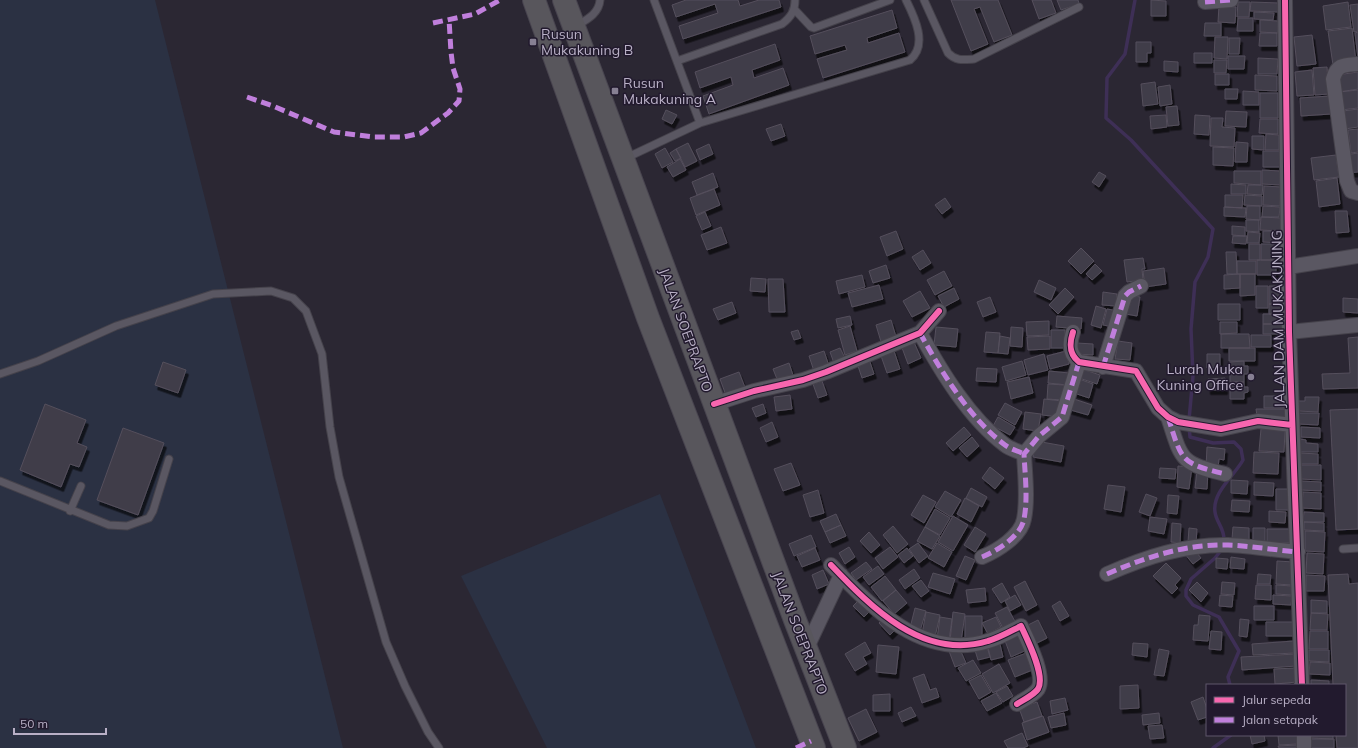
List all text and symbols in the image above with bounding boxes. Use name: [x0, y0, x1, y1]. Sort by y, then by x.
place label: Rusun Mukakuning B: [541, 25, 633, 59]
marker: Rusun Mukakuning B: [528, 37, 538, 47]
place label: Rusun Mukakuning A: [623, 74, 717, 108]
marker: Rusun Mukakuning A: [610, 86, 620, 96]
street label: JALAN DAM MUKAKUNING: [1267, 230, 1289, 408]
street label: JALAN SOEPRAPTO: [655, 265, 717, 395]
place label: Lurah Muka Kuning Office: [1157, 360, 1243, 394]
marker: Lurah Muka Kuning Office: [1246, 372, 1256, 382]
street label: JALAN SOEPRAPTO: [768, 569, 832, 697]
legend: [1206, 684, 1346, 736]
text: Jalur sepeda: [1242, 692, 1311, 707]
scale bar: [14, 710, 106, 736]
text: Jalan setapak: [1242, 712, 1319, 727]
text: 50 m: [20, 716, 48, 731]

